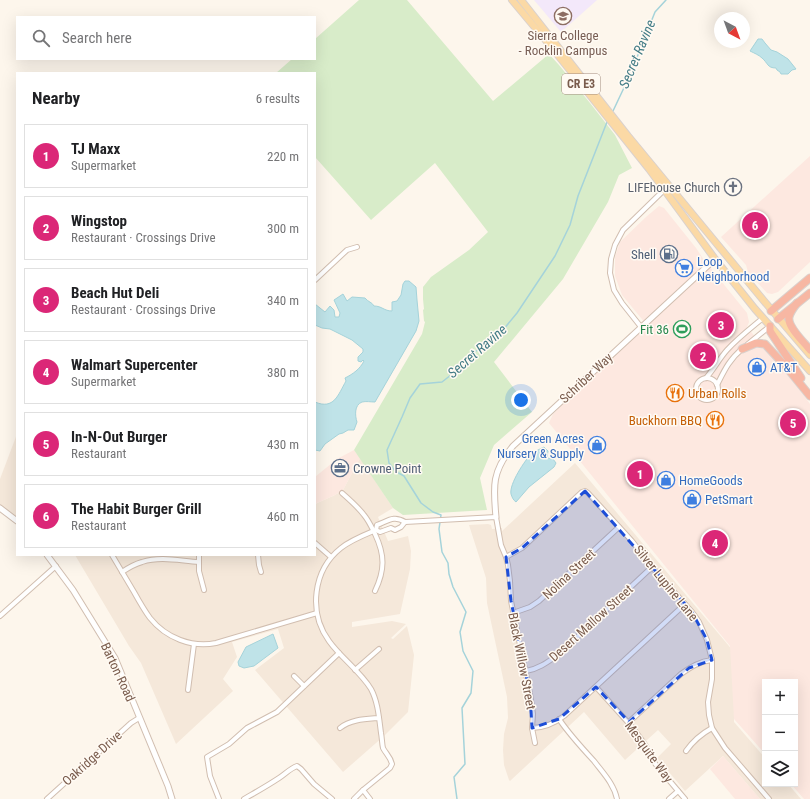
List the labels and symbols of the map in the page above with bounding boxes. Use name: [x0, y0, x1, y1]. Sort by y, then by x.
school or university icon: Sierra College - Rocklin Campus: [553, 6, 573, 26]
north arrow: [714, 12, 750, 48]
water label: Secret Ravine: [615, 17, 659, 91]
place label: Sierra College - Rocklin Campus: [519, 28, 607, 58]
road number: CR E3: [562, 74, 600, 94]
church icon: LIFEhouse Church: [723, 177, 743, 197]
place label: LIFEhouse Church: [628, 180, 720, 195]
pin: 6: [742, 210, 768, 240]
fuel station icon: Shell: [659, 244, 679, 264]
place label: Shell: [631, 247, 656, 262]
place label: Loop Neighborhood: [697, 254, 770, 284]
supermarket icon: Loop Neighborhood: [674, 258, 694, 278]
pin: 3: [708, 310, 734, 340]
sports icon: Fit 36: [672, 319, 692, 339]
water label: Secret Ravine: [444, 321, 510, 381]
place label: Fit 36: [640, 322, 669, 337]
pin: 2: [690, 341, 716, 371]
street label: Schriber Way: [557, 349, 616, 406]
shop icon: AT&T: [747, 357, 767, 377]
place label: AT&T: [770, 360, 798, 375]
restaurant icon: Urban Rolls: [665, 383, 685, 403]
place label: Urban Rolls: [688, 386, 747, 401]
your location: [511, 390, 531, 410]
pin: 5: [780, 408, 806, 438]
restaurant icon: Buckhorn BBQ: [705, 410, 725, 430]
place label: Buckhorn BBQ: [629, 413, 702, 428]
place label: Green Acres Nursery & Supply: [497, 431, 585, 461]
shop icon: Green Acres Nursery & Supply: [587, 435, 607, 455]
office icon: Crowne Point: [330, 458, 350, 478]
pin: 1: [627, 459, 653, 489]
place label: Crowne Point: [353, 461, 421, 476]
shop icon: HomeGoods: [656, 470, 676, 490]
place label: HomeGoods: [679, 473, 743, 488]
shop icon: PetSmart: [682, 489, 702, 509]
place label: PetSmart: [705, 492, 753, 507]
pin: 4: [702, 528, 728, 558]
street label: Silver Lupine Lane: [631, 542, 701, 624]
street label: Nolina Street: [540, 546, 599, 602]
street label: Desert Mallow Street: [546, 582, 636, 664]
street label: Black Willow Street: [505, 611, 539, 711]
street label: Barton Road: [98, 640, 138, 704]
street label: Mesquite Way: [622, 719, 677, 786]
street label: Oakridge Drive: [59, 727, 125, 789]

